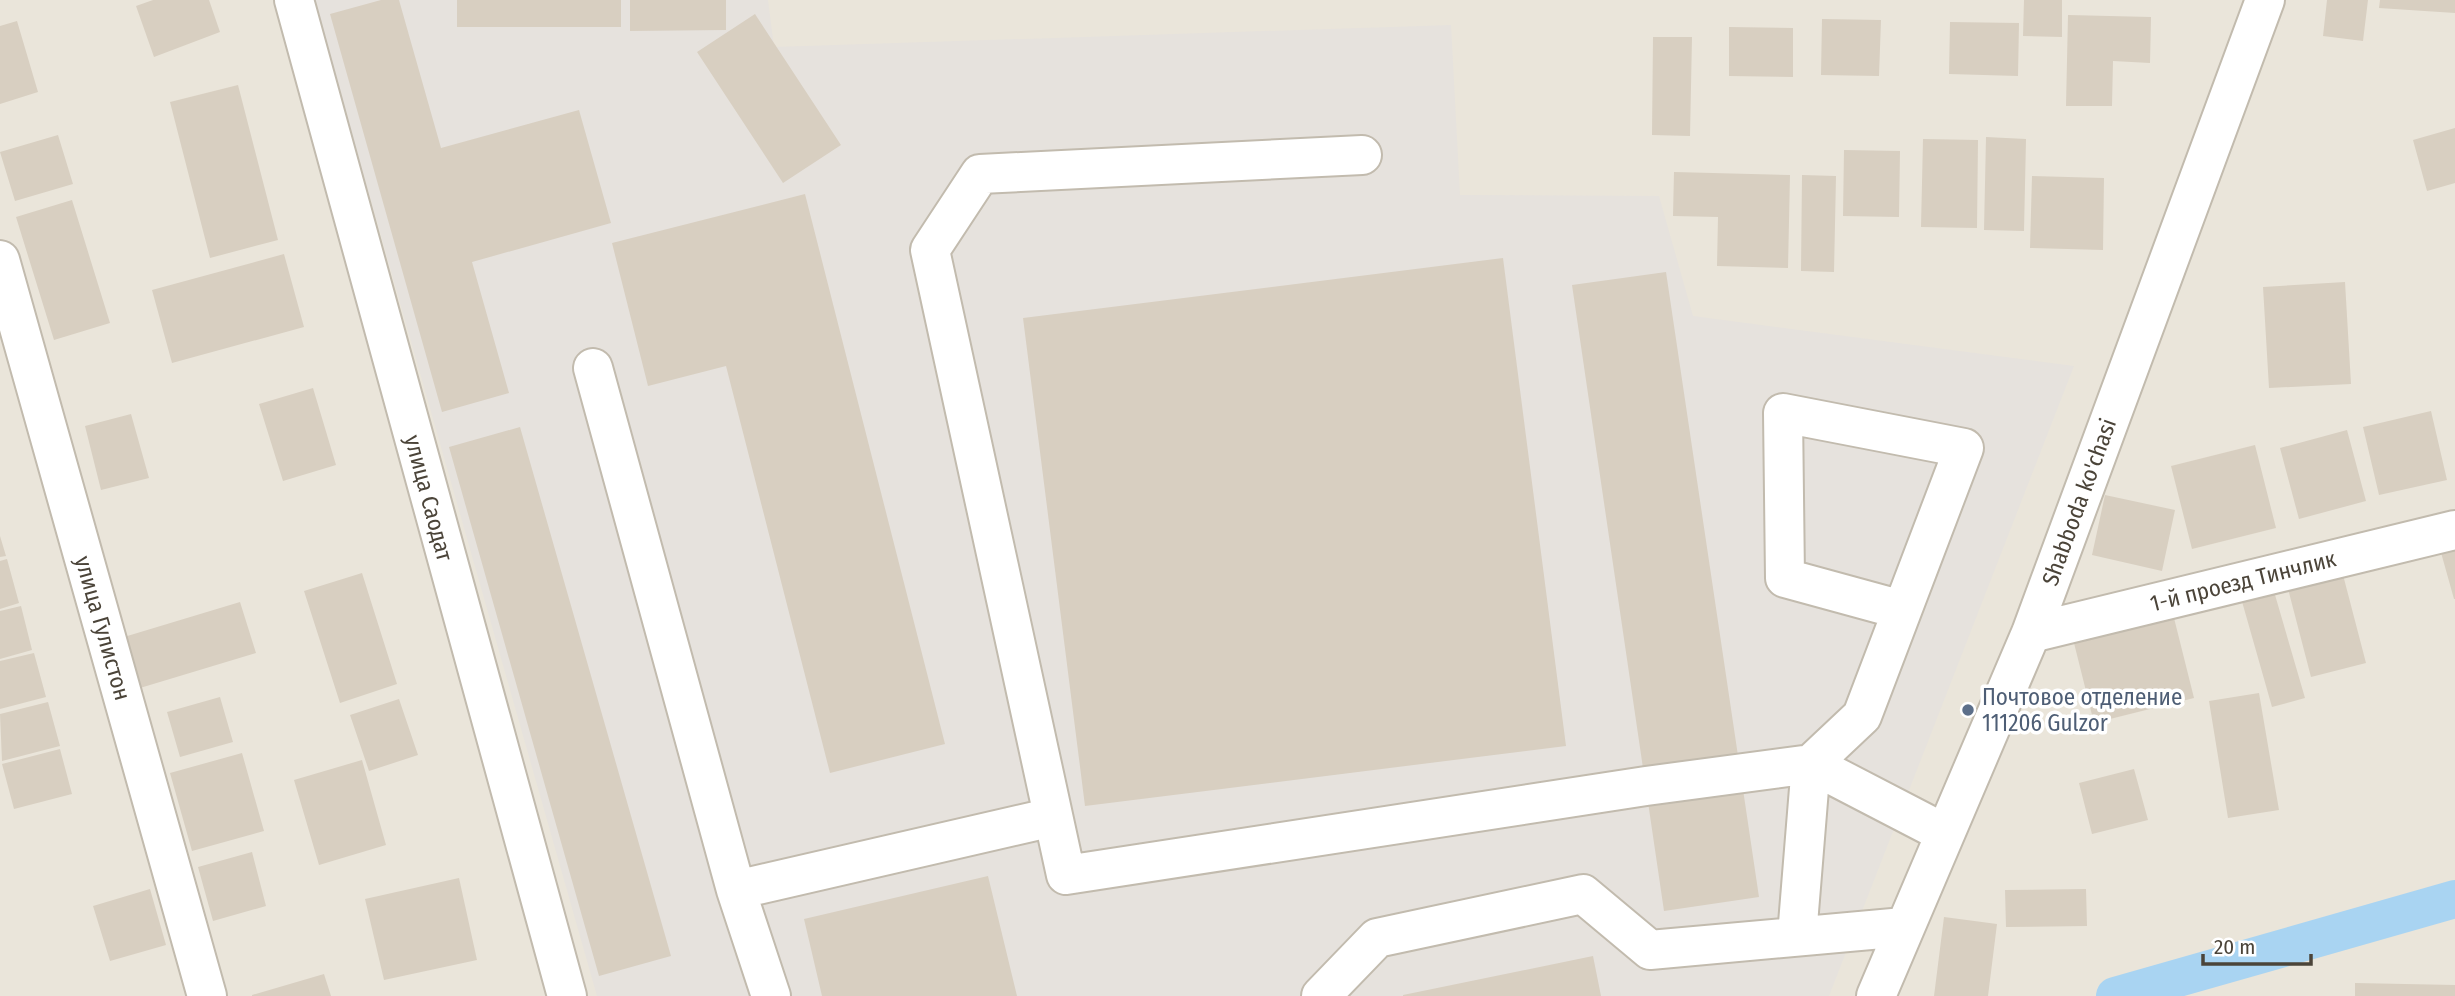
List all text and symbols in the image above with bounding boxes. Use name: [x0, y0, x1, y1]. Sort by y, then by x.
street label: Shabboda ko'chasi: [2036, 415, 2122, 589]
street label: улица Саодат: [399, 432, 459, 565]
street label: 1-й проезд Тинчлик: [2147, 544, 2339, 618]
street label: улица Гулистон: [69, 553, 137, 703]
place label: Почтовое отделение 111206 Gulzor: [1982, 683, 2182, 737]
marker: Почтовое отделение 111206 Gulzor: [1960, 702, 1976, 718]
scale bar: [2203, 922, 2312, 966]
text: 20 m: [2214, 934, 2255, 960]

